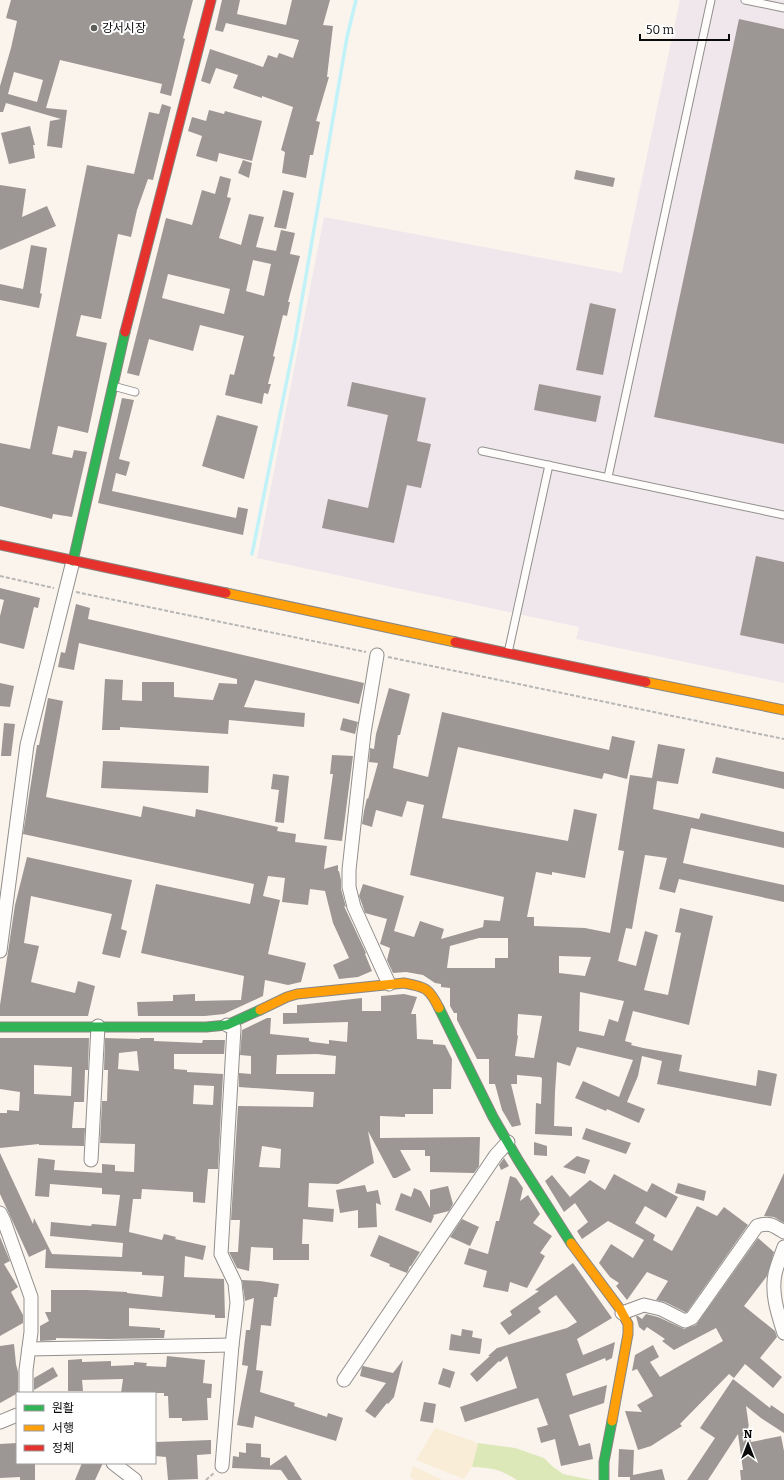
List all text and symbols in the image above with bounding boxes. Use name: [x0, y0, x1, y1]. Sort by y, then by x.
scale bar: [640, 16, 729, 42]
place label: 강서시장: [102, 21, 146, 35]
marker: 강서시장: [89, 23, 99, 33]
text: 50 m: [646, 23, 675, 37]
legend: [16, 1392, 156, 1464]
text: 원활: [52, 1401, 74, 1415]
text: 서행: [52, 1421, 74, 1435]
north arrow: [728, 1424, 768, 1464]
text: N: [744, 1428, 753, 1441]
text: 정체: [52, 1441, 74, 1455]

